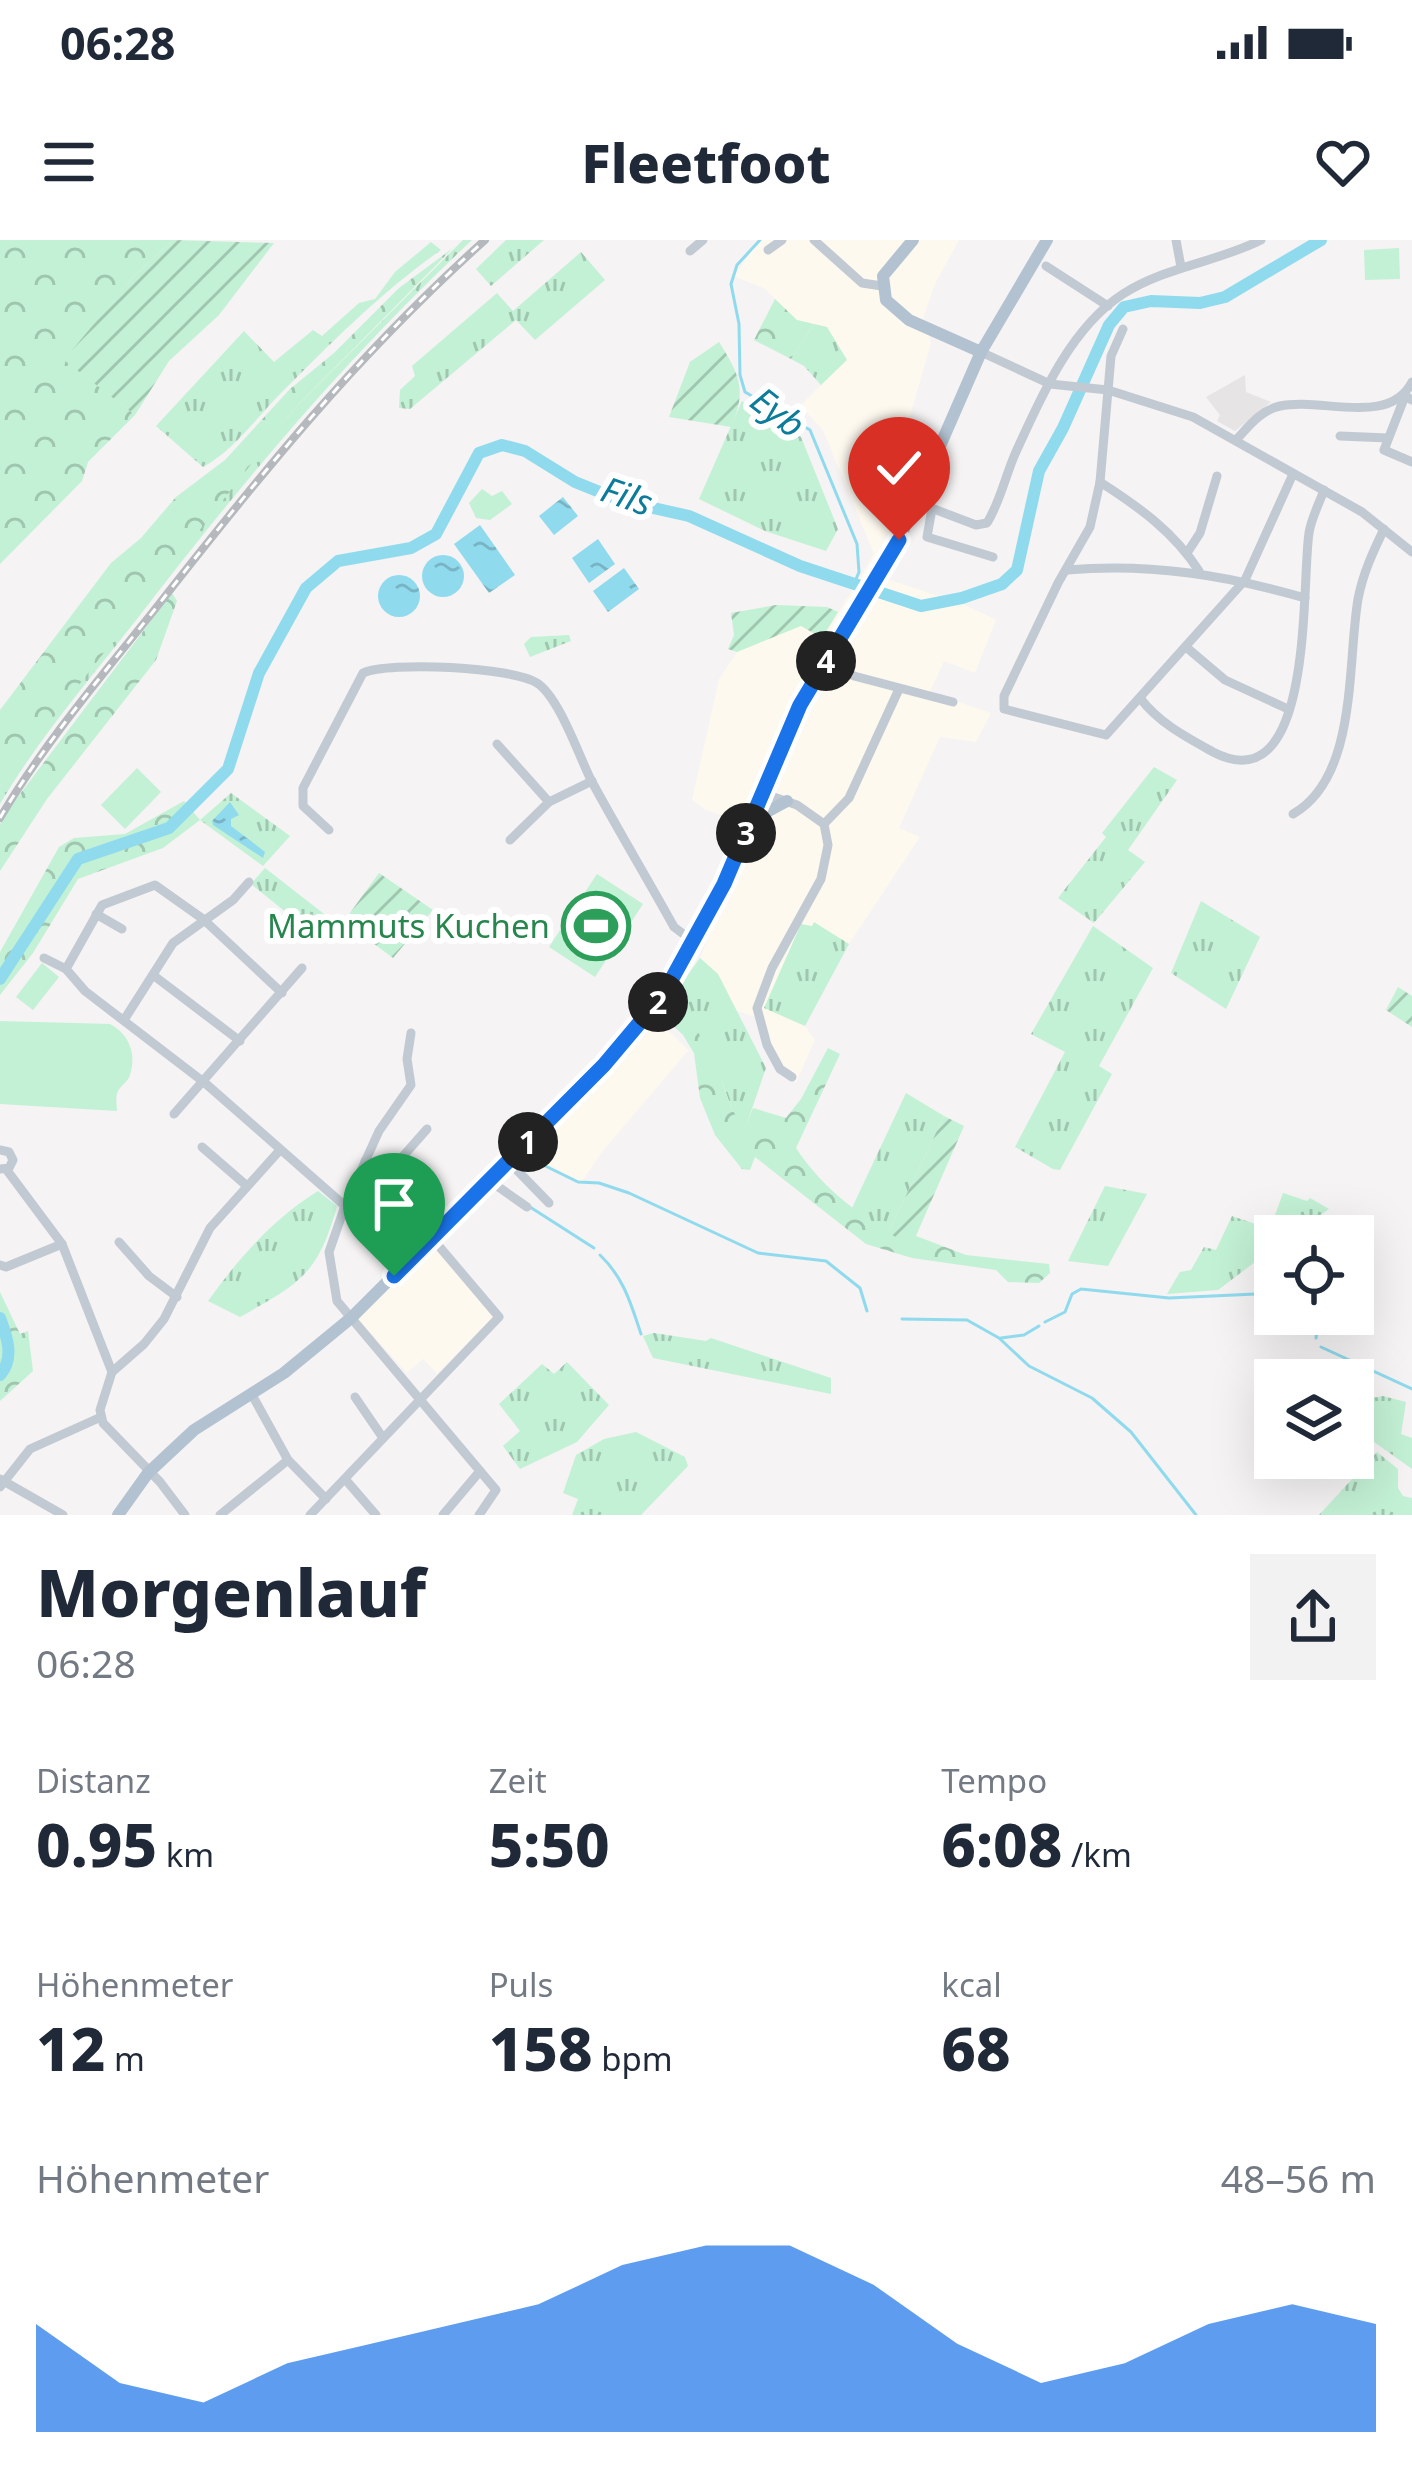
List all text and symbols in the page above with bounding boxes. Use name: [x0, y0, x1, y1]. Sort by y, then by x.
text: 06:28: [60, 12, 176, 73]
text: Fleetfoot: [581, 125, 831, 199]
icon: menu: [36, 129, 102, 195]
icon: heart: [1310, 129, 1376, 195]
water label: Eyb: [741, 375, 816, 448]
pin: [848, 417, 950, 540]
icon: check: [866, 435, 932, 501]
water label: Fils: [595, 464, 659, 527]
pin: 4: [796, 631, 856, 691]
text: 4: [817, 638, 835, 683]
pin: 3: [716, 803, 776, 863]
text: 3: [737, 810, 755, 855]
sports icon: Mammuts Kuchen: [561, 891, 631, 961]
place label: Mammuts Kuchen: [267, 903, 550, 948]
pin: 2: [628, 972, 688, 1032]
text: 2: [649, 979, 667, 1024]
pin: 1: [498, 1112, 558, 1172]
text: 1: [519, 1119, 537, 1164]
pin: [343, 1153, 445, 1276]
icon: arrive: [361, 1171, 427, 1237]
map controls: [1254, 1215, 1374, 1479]
button: locate: [1254, 1215, 1374, 1335]
button: layers: [1254, 1359, 1374, 1479]
text: Morgenlauf: [36, 1546, 426, 1636]
button: share: [1250, 1554, 1376, 1680]
text: 06:28: [36, 1636, 136, 1689]
text: Distanz: [36, 1758, 151, 1803]
text: Zeit: [489, 1758, 547, 1803]
text: Tempo: [941, 1758, 1047, 1803]
text: 0.95: [36, 1803, 157, 1885]
text: 5:50: [489, 1803, 610, 1885]
text: 6:08: [941, 1803, 1062, 1885]
text: km: [157, 1832, 214, 1877]
text: /km: [1062, 1832, 1132, 1877]
text: Höhenmeter: [36, 1962, 233, 2007]
text: Puls: [489, 1962, 553, 2007]
text: kcal: [941, 1962, 1002, 2007]
text: 12: [36, 2007, 105, 2089]
text: 158: [489, 2007, 593, 2089]
text: 68: [941, 2007, 1011, 2089]
text: m: [105, 2036, 145, 2081]
text: bpm: [593, 2036, 673, 2081]
text: Höhenmeter: [36, 2151, 269, 2204]
text: 48–56 m: [1221, 2151, 1376, 2204]

